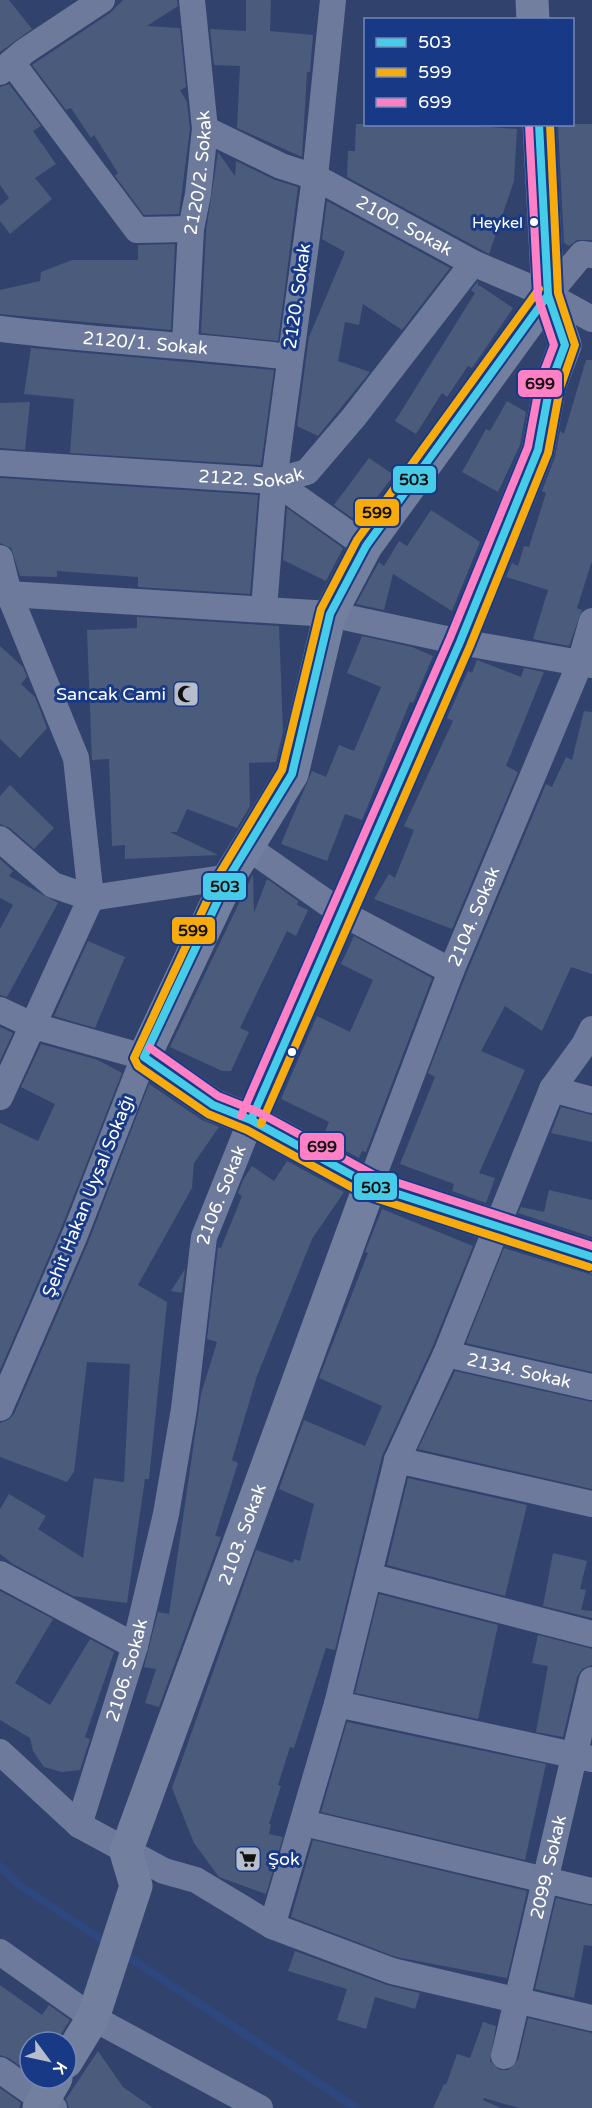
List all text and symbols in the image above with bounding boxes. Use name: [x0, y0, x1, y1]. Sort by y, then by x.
legend: [364, 18, 574, 126]
text: 503: [418, 31, 452, 53]
text: 599: [418, 61, 452, 83]
text: 699: [418, 91, 452, 113]
street label: 2120/2. Sokak: [180, 109, 216, 235]
street label: 2100. Sokak: [352, 191, 456, 261]
place label: Heykel: [472, 213, 523, 233]
marker: Heykel: [528, 216, 540, 228]
street label: 2120. Sokak: [279, 242, 315, 350]
street label: 2120/1. Sokak: [82, 327, 209, 359]
line badge: 699: [517, 369, 563, 398]
text: 699: [525, 374, 555, 394]
street label: 2122. Sokak: [198, 462, 307, 492]
line badge: 503: [392, 465, 437, 494]
text: 503: [399, 470, 429, 490]
line badge: 599: [354, 498, 400, 527]
text: 599: [362, 503, 392, 523]
mosque icon: Sancak Cami: [171, 679, 201, 709]
place label: Sancak Cami: [56, 683, 166, 705]
street label: 2104. Sokak: [443, 863, 505, 970]
line badge: 503: [202, 872, 247, 901]
text: 503: [210, 877, 240, 897]
line badge: 599: [171, 916, 216, 945]
text: 599: [178, 921, 208, 941]
unlabelled marker: [286, 1046, 298, 1058]
street label: Şehit Hakan Uysal Sokağı: [37, 1092, 139, 1300]
line badge: 699: [299, 1132, 345, 1161]
text: 699: [307, 1137, 337, 1157]
street label: 2106. Sokak: [192, 1142, 251, 1246]
line badge: 503: [353, 1172, 398, 1201]
text: 503: [361, 1178, 391, 1198]
street label: 2134. Sokak: [465, 1348, 574, 1393]
street label: 2103. Sokak: [214, 1481, 271, 1588]
street label: 2106. Sokak: [101, 1616, 152, 1724]
street label: 2099. Sokak: [525, 1813, 571, 1921]
supermarket icon: Şok: [233, 1844, 263, 1874]
place label: Şok: [268, 1848, 300, 1870]
north arrow: [18, 2030, 78, 2090]
text: K: [48, 2058, 71, 2078]

